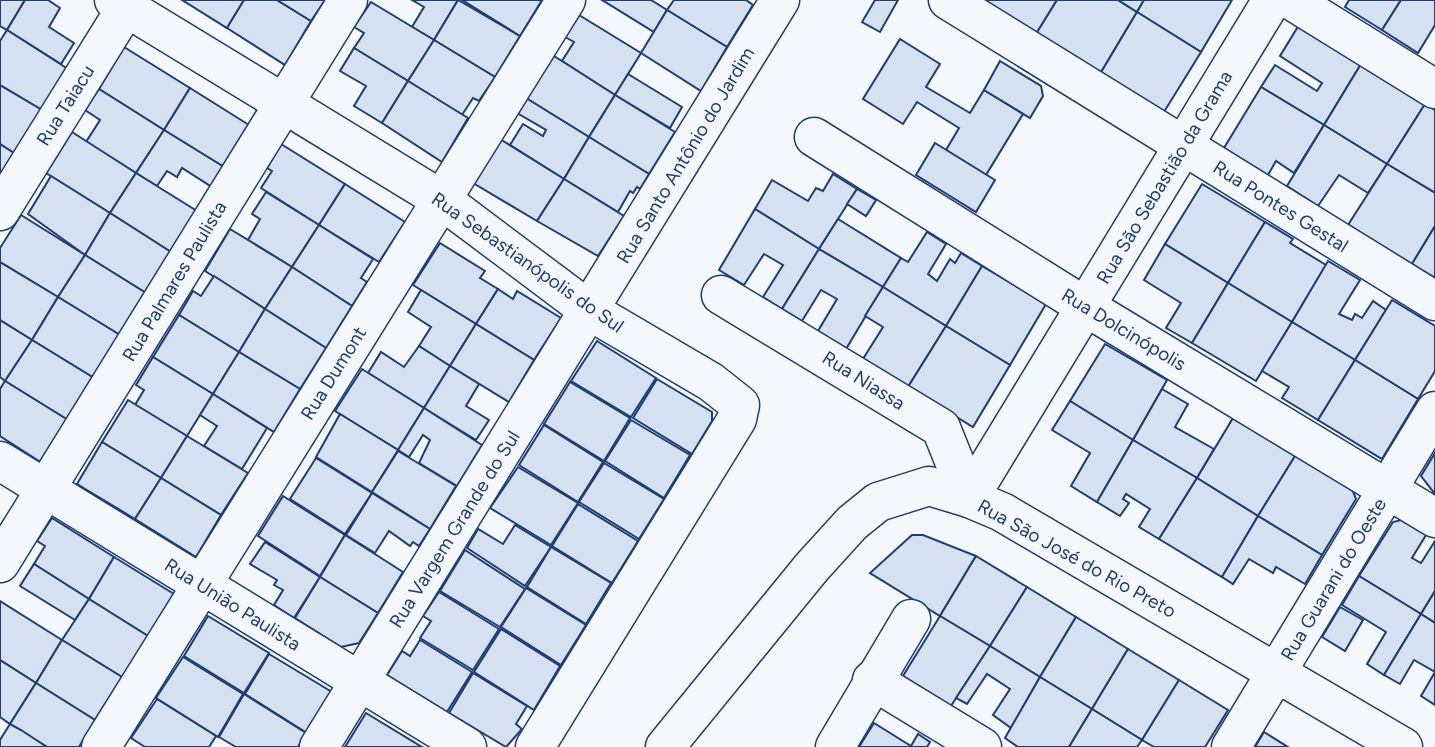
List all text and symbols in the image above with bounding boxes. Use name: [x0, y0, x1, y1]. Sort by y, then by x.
street label: Rua Santo Antônio do Jardim: [612, 43, 759, 268]
street label: Rua Taiacu: [32, 61, 99, 150]
street label: Rua São Sebastião da Grama: [1092, 67, 1237, 288]
street label: Rua Pontes Gestal: [1209, 156, 1353, 257]
street label: Rua Sebastianópolis do Sul: [427, 187, 628, 338]
street label: Rua Palmares Paulista: [117, 197, 231, 366]
street label: Rua Dolcinópolis: [1057, 283, 1190, 376]
street label: Rua Dumont: [296, 322, 371, 424]
street label: Rua Niassa: [818, 346, 909, 415]
street label: Rua Vargem Grande do Sul: [384, 426, 525, 632]
street label: Rua São José do Rio Preto: [973, 494, 1180, 623]
street label: Rua Guarani do Oeste: [1276, 494, 1391, 665]
street label: Rua União Paulista: [160, 553, 305, 656]

